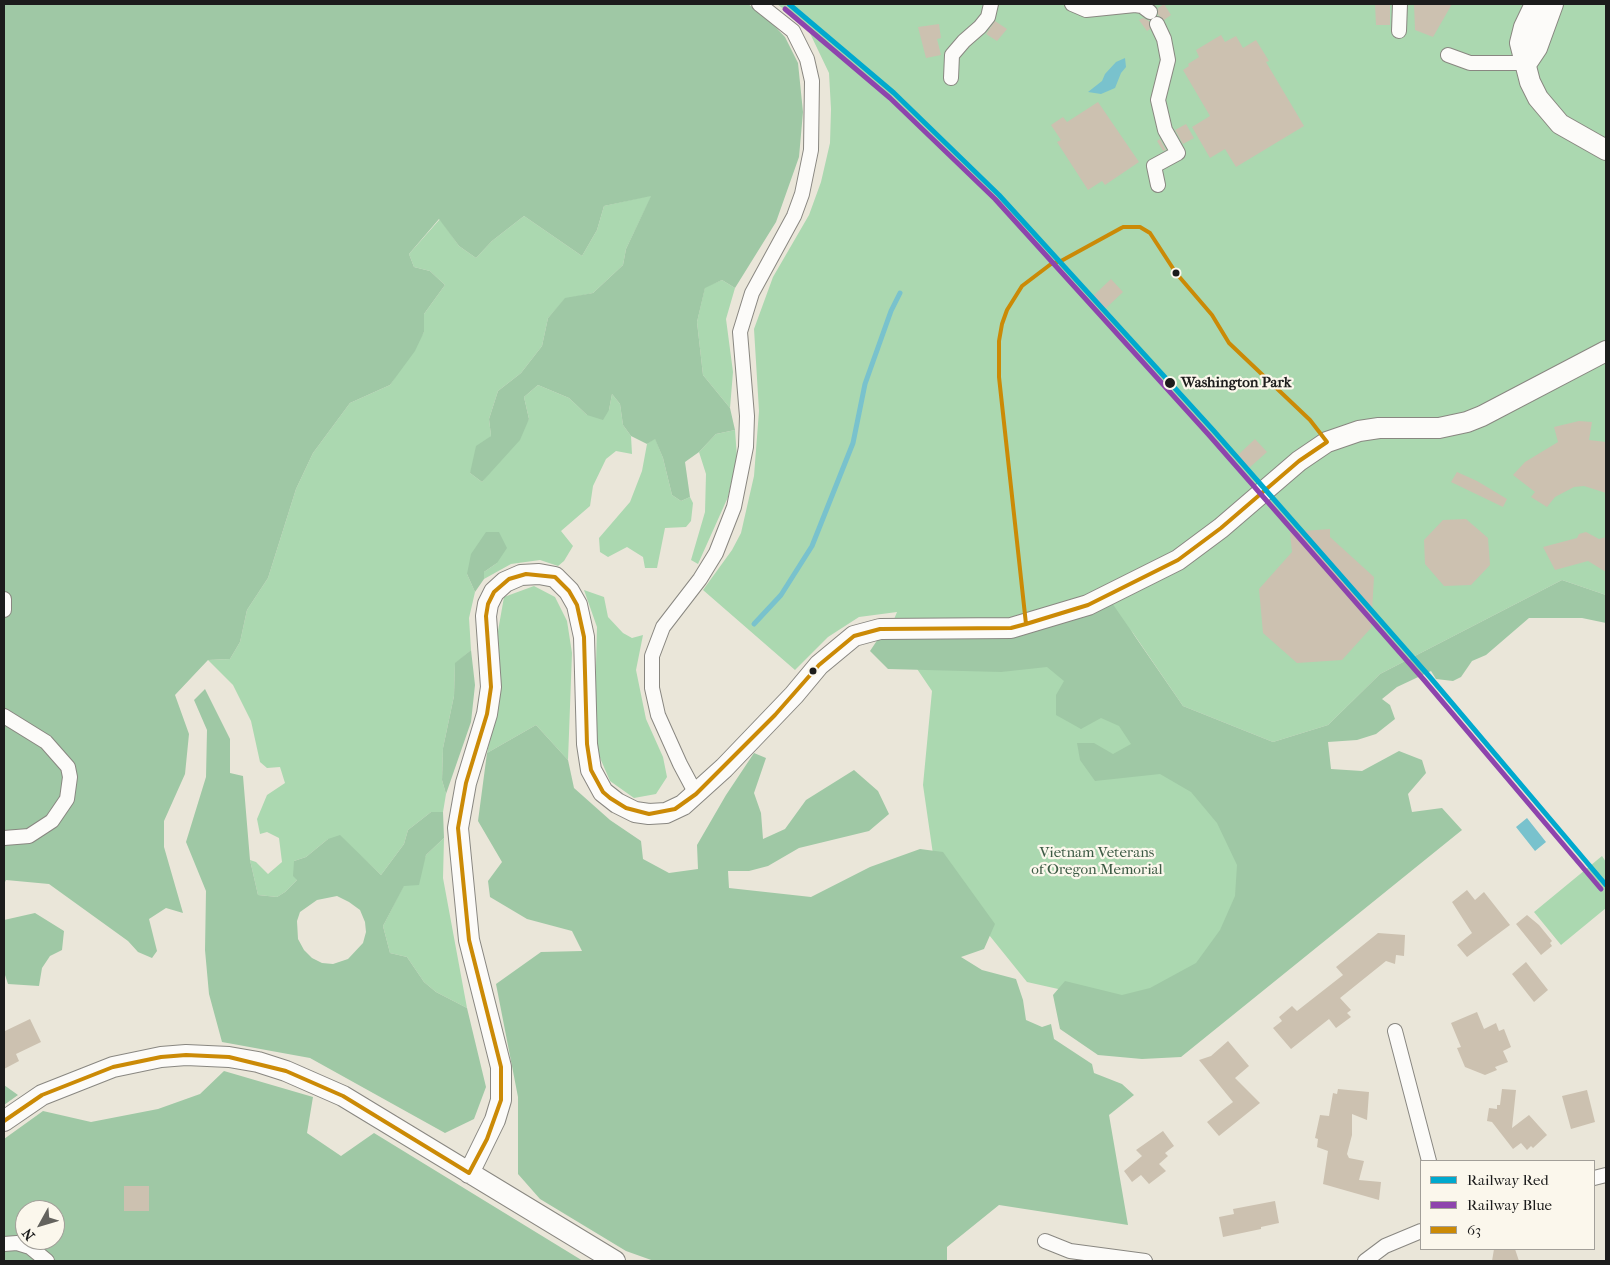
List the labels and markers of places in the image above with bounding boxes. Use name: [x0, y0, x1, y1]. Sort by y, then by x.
unlabelled marker: [1171, 268, 1181, 278]
place label: Washington Park: [1181, 374, 1292, 392]
marker: Washington Park: [1163, 376, 1177, 390]
unlabelled marker: [808, 666, 818, 676]

